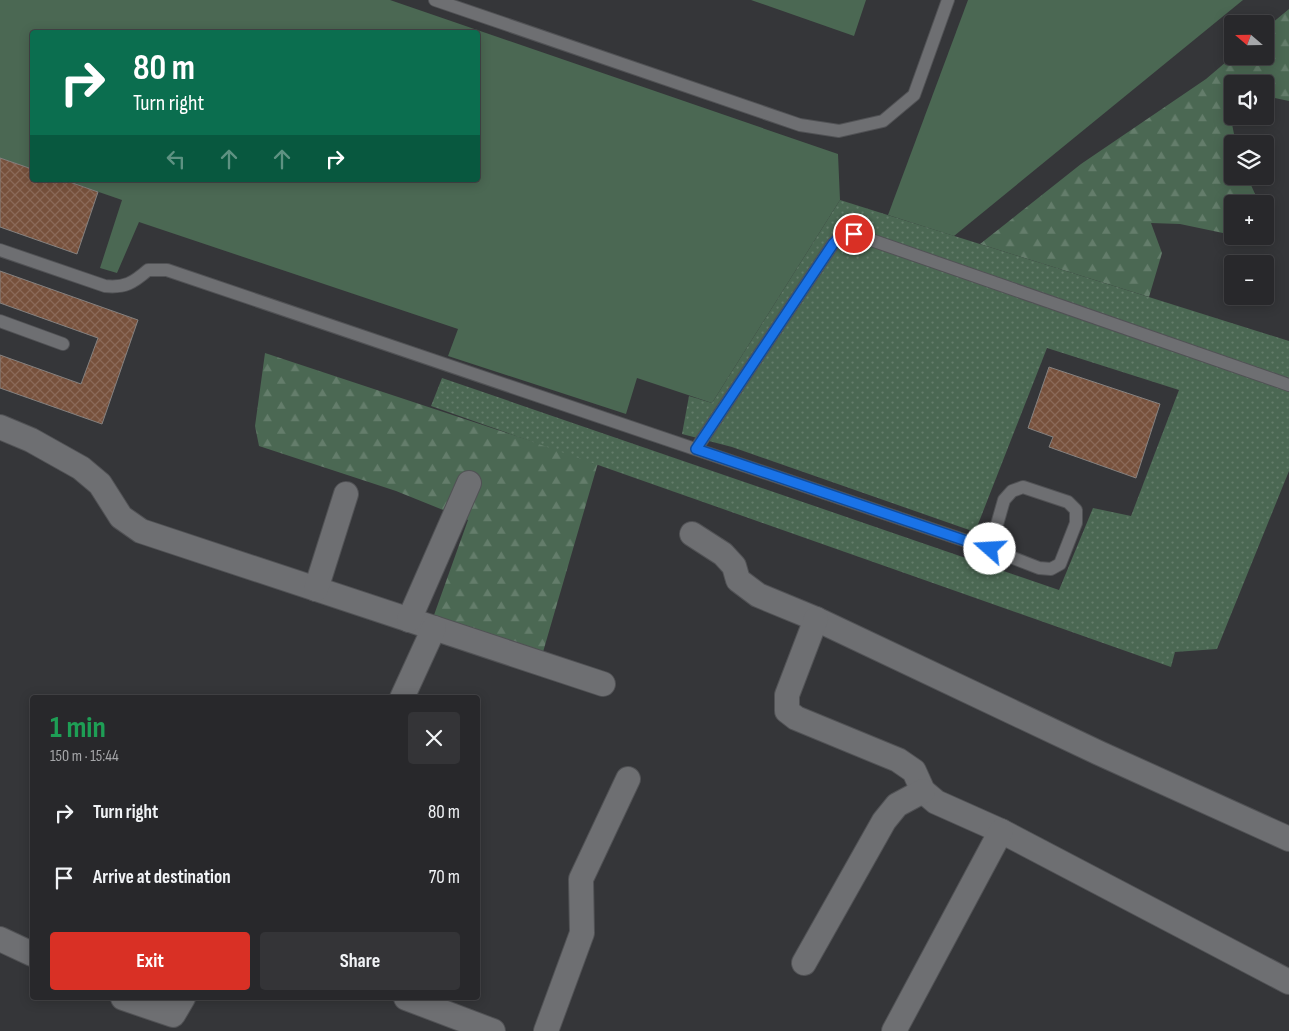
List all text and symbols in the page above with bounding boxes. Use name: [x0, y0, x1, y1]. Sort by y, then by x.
north arrow: [1224, 15, 1274, 65]
map controls: [1224, 15, 1274, 305]
text: 80 m: [133, 47, 195, 90]
icon: right: [50, 50, 115, 115]
button: sound: [1224, 75, 1274, 125]
text: Turn right: [133, 90, 204, 117]
button: layers: [1224, 135, 1274, 185]
icon: left: [162, 145, 190, 173]
icon: ahead: [215, 145, 243, 173]
icon: ahead: [268, 145, 296, 173]
icon: right: [321, 145, 349, 173]
button: +: [1224, 195, 1274, 245]
pin: [833, 213, 875, 255]
icon: arrive: [840, 220, 868, 248]
button: −: [1224, 255, 1274, 305]
position arrow: [963, 522, 1015, 574]
text: 1 min: [50, 710, 106, 746]
button: close: [408, 712, 460, 764]
text: 150 m · 15:44: [50, 747, 119, 766]
icon: right: [50, 799, 78, 827]
text: Turn right: [93, 801, 158, 824]
text: 80 m: [428, 801, 460, 824]
icon: arrive: [50, 864, 78, 892]
text: Arrive at destination: [93, 866, 231, 889]
text: 70 m: [429, 866, 460, 889]
button: Exit: [50, 932, 250, 990]
button: Share: [260, 932, 460, 990]

